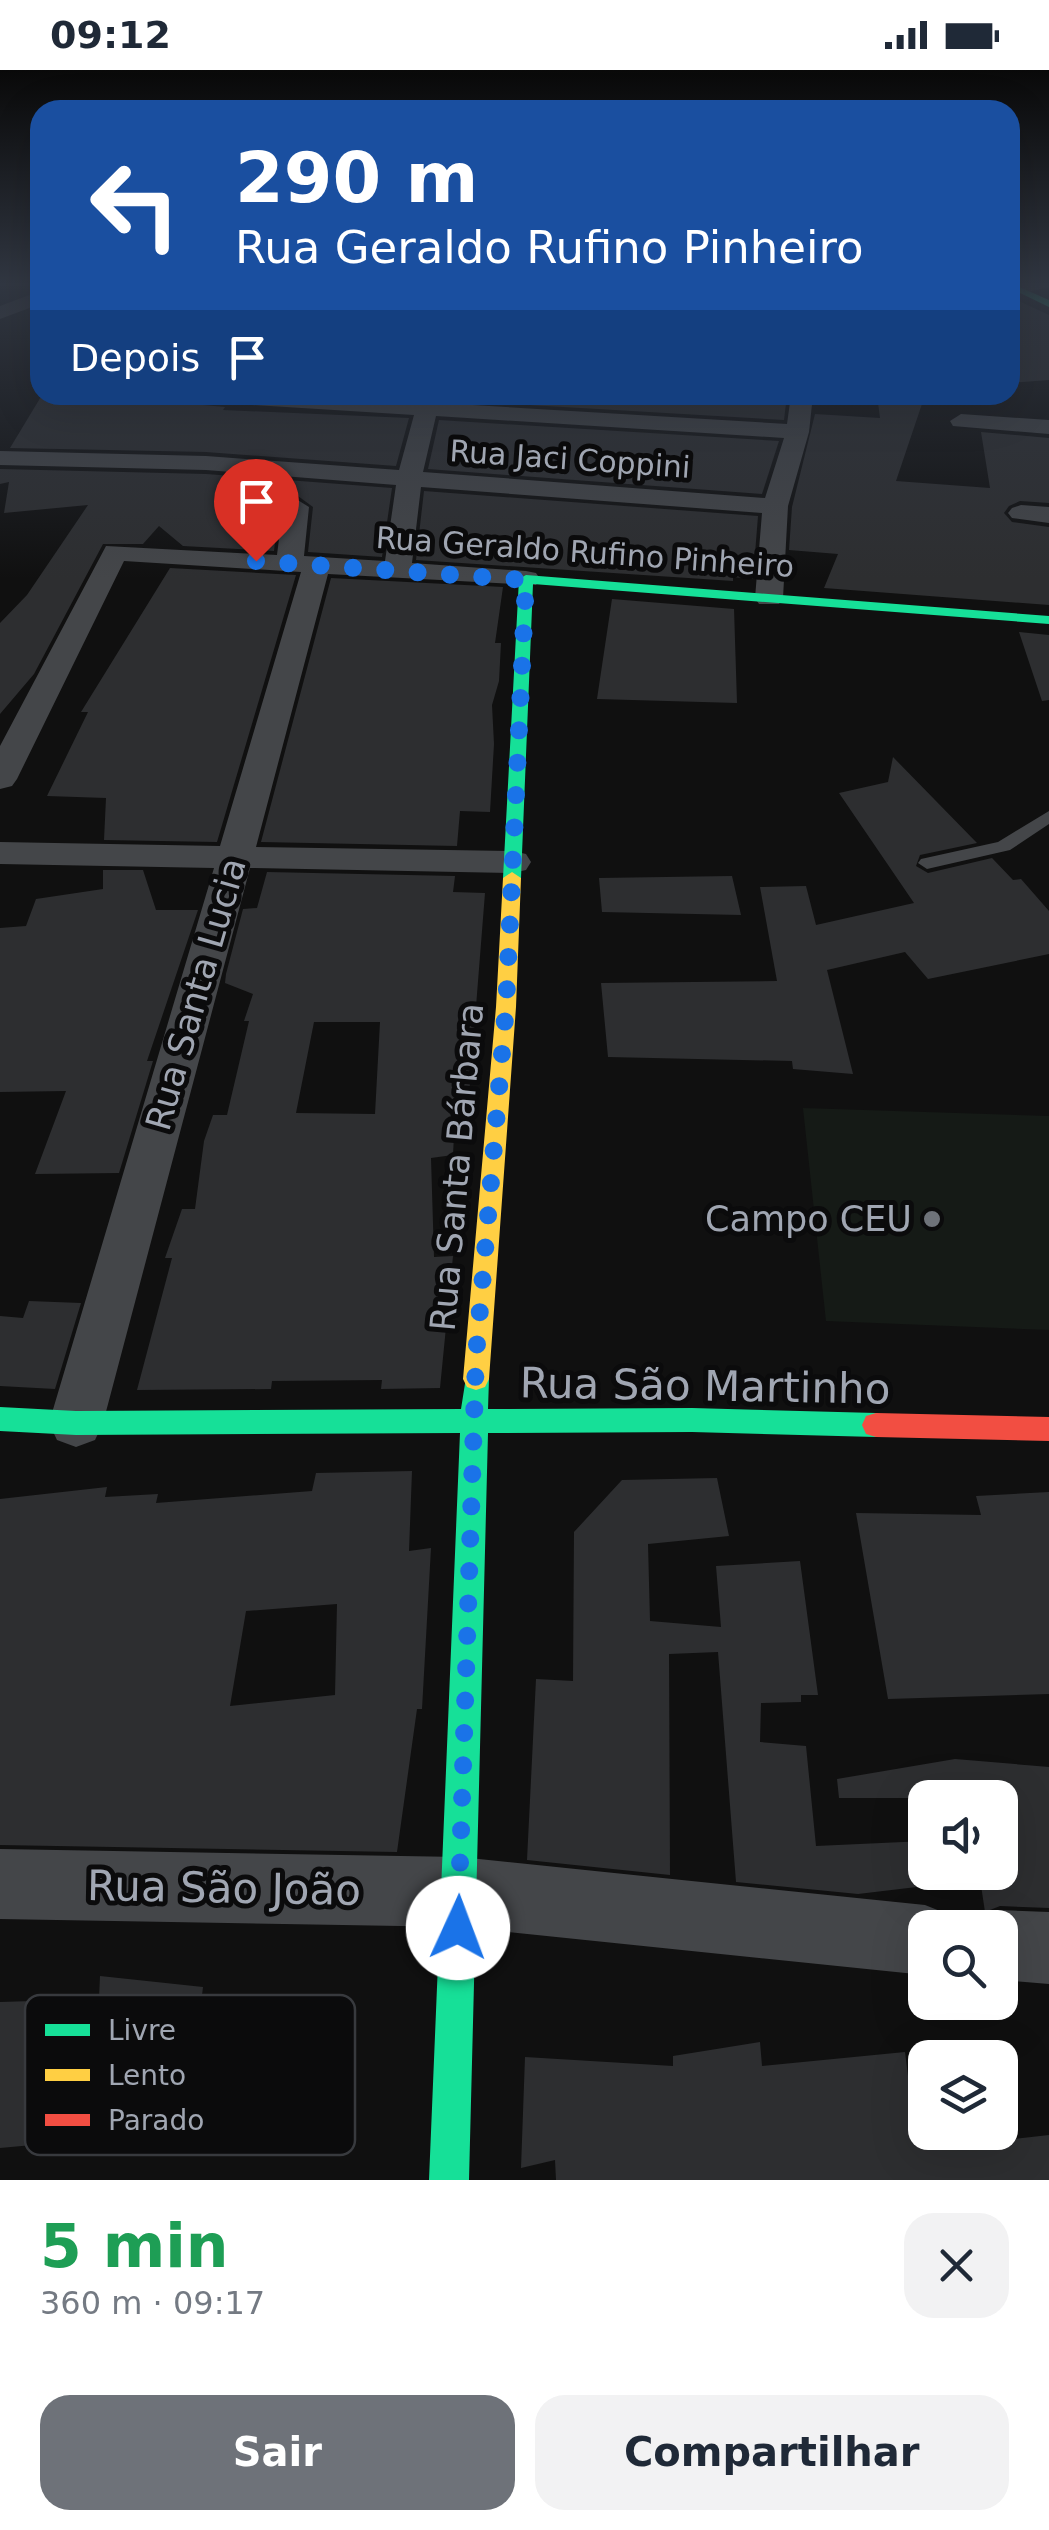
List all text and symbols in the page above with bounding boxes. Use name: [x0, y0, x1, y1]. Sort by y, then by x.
text: 09:12: [50, 13, 171, 57]
text: 290 m: [235, 137, 478, 219]
icon: left: [70, 140, 200, 270]
text: Rua Geraldo Rufino Pinheiro: [235, 221, 864, 274]
icon: arrive: [220, 330, 275, 385]
text: Depois: [70, 336, 200, 380]
street label: Rua Jaci Coppini: [449, 433, 691, 485]
pin: [214, 459, 299, 562]
icon: arrive: [229, 474, 284, 529]
street label: Rua Geraldo Rufino Pinheiro: [375, 520, 795, 584]
street label: Rua Santa Lucia: [138, 853, 254, 1135]
street label: Rua Santa Bárbara: [423, 1001, 491, 1333]
place label: Campo CEU: [705, 1199, 912, 1239]
marker: Campo CEU: [921, 1208, 943, 1230]
street label: Rua São Martinho: [519, 1358, 891, 1414]
map controls: [908, 1780, 1018, 2150]
button: sound: [908, 1780, 1018, 1890]
street label: Rua São João: [87, 1861, 361, 1915]
position arrow: [406, 1876, 510, 1980]
button: search: [908, 1910, 1018, 2020]
legend: [25, 1995, 355, 2155]
text: Livre: [108, 2014, 176, 2047]
button: layers: [908, 2040, 1018, 2150]
text: Lento: [108, 2059, 186, 2092]
text: Parado: [108, 2104, 204, 2137]
text: 5 min: [40, 2211, 228, 2281]
button: close: [904, 2213, 1009, 2318]
text: 360 m · 09:17: [40, 2284, 265, 2322]
button: Sair: [40, 2395, 515, 2510]
button: Compartilhar: [535, 2395, 1009, 2510]

